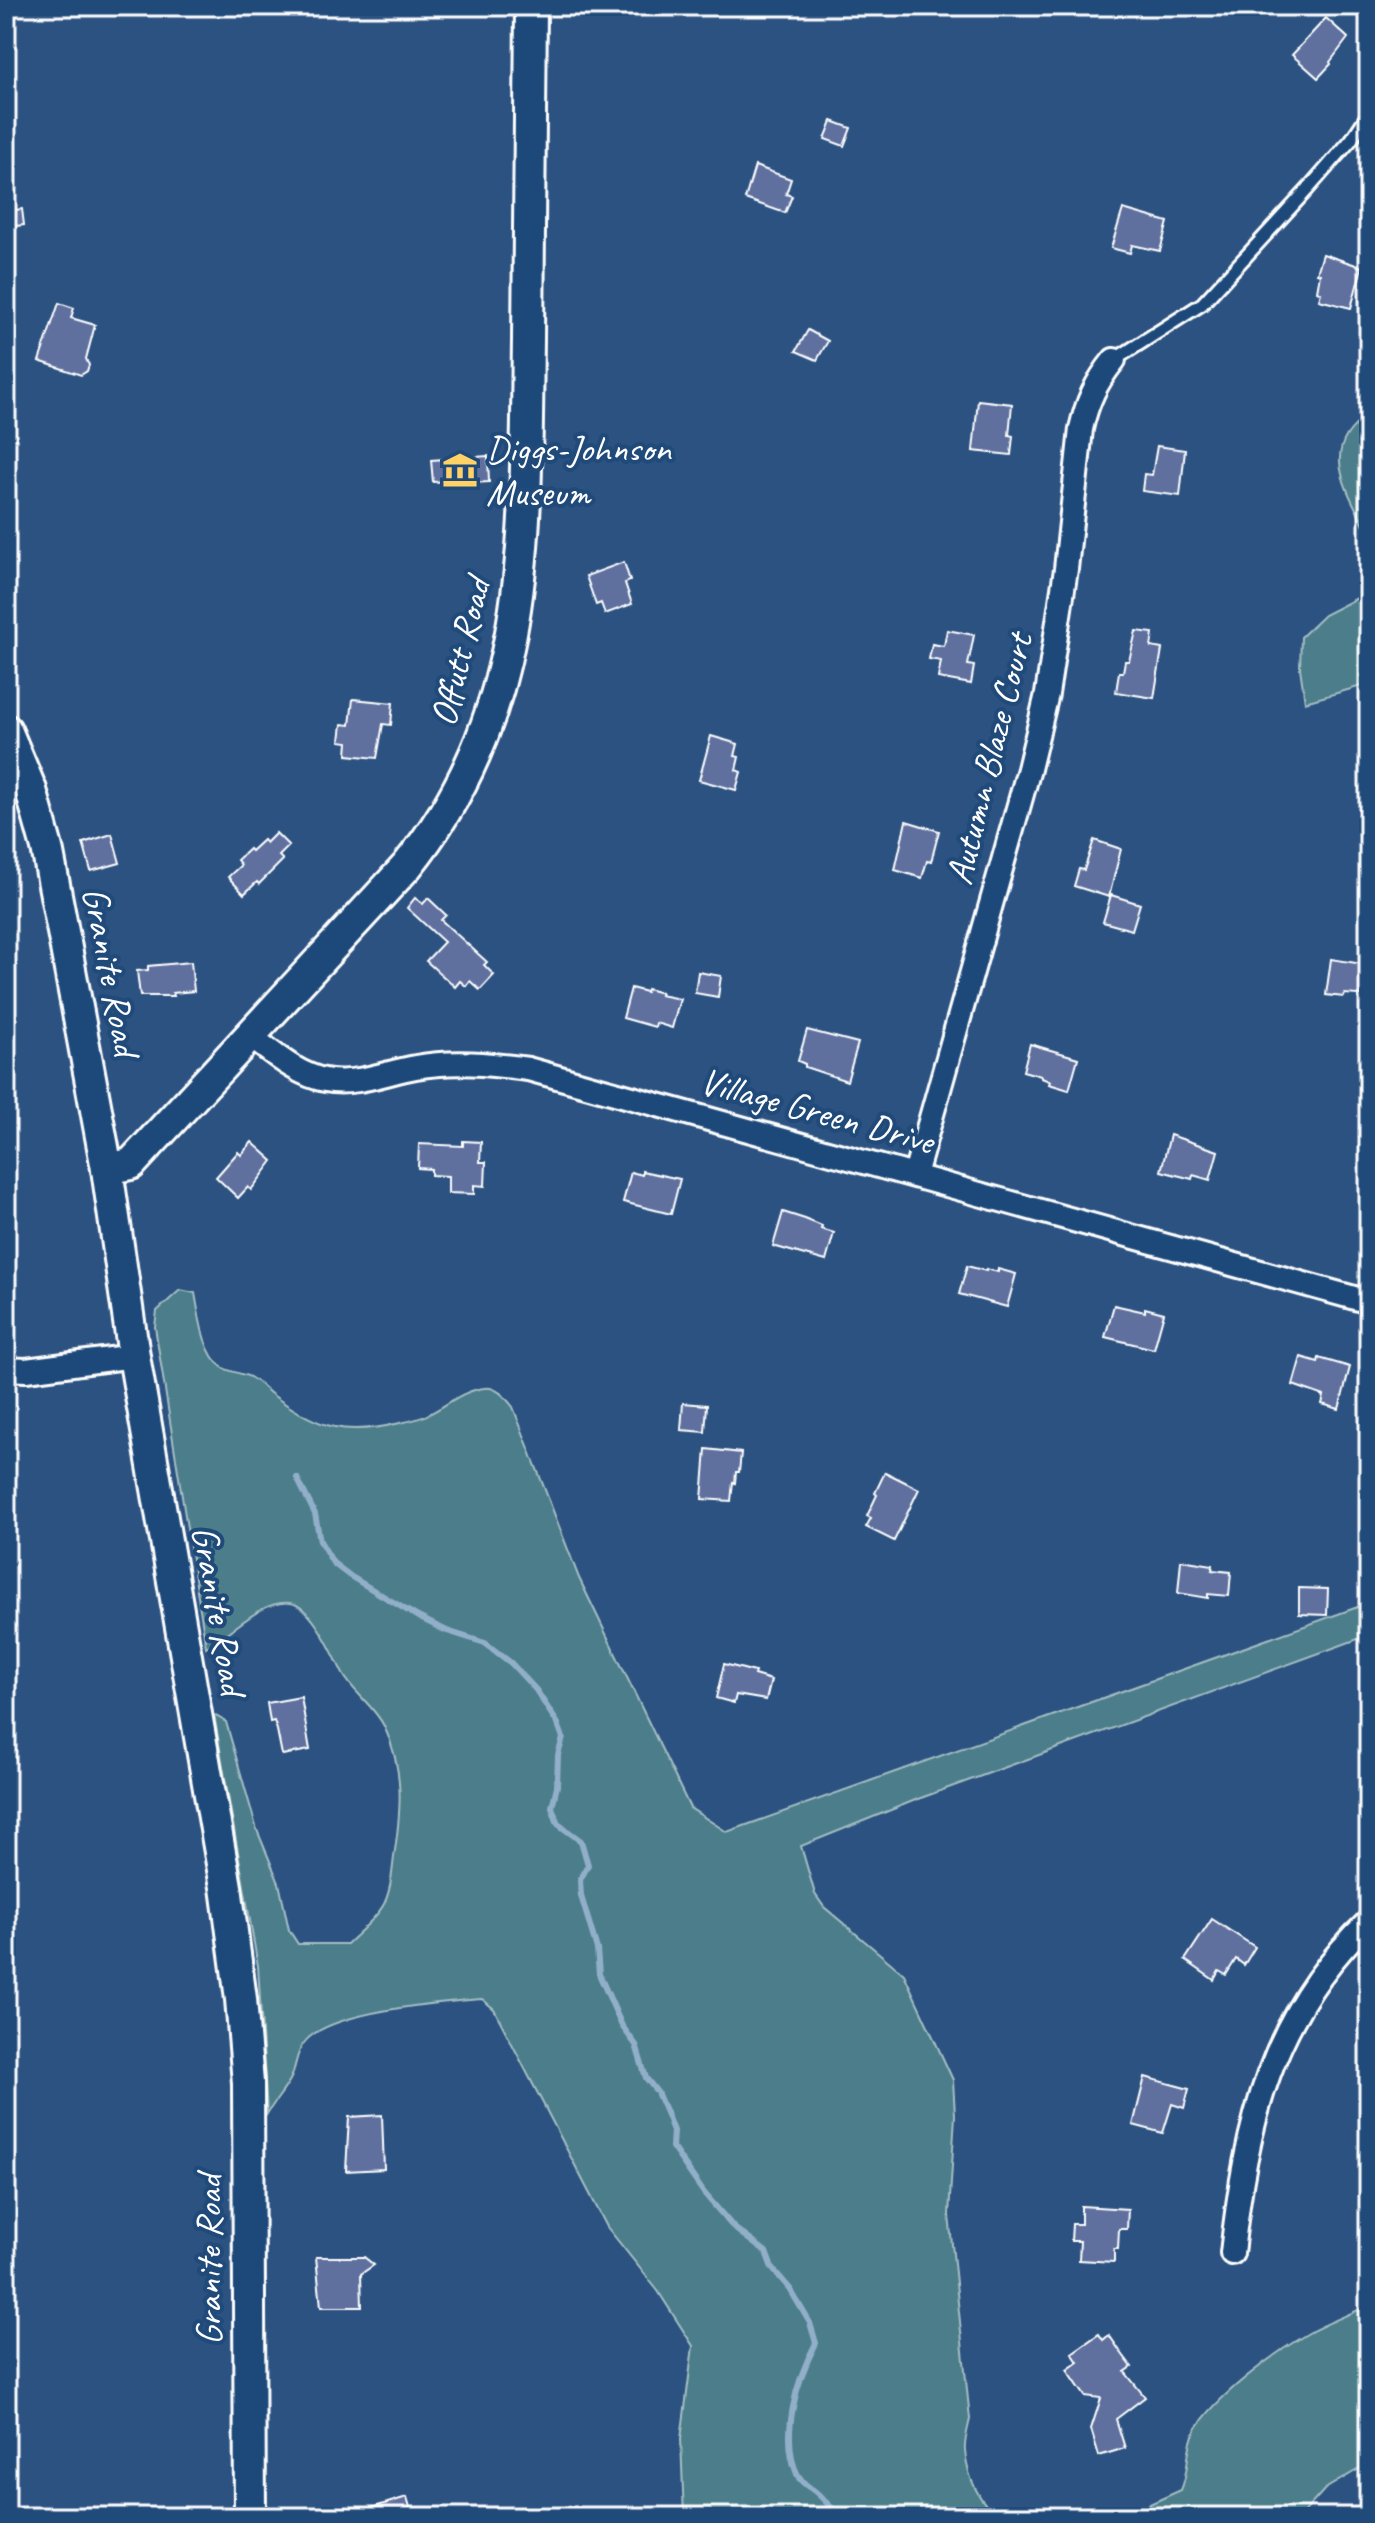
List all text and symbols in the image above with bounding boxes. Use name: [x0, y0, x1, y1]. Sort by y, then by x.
place label: Diggs-Johnson Museum: [486, 425, 673, 516]
museum icon: Diggs-Johnson Museum: [441, 451, 479, 489]
street label: Offutt Road: [419, 569, 502, 731]
street label: Autumn Blaze Court: [935, 625, 1044, 889]
street label: Granite Road: [72, 883, 151, 1065]
street label: Village Green Drive: [695, 1057, 941, 1165]
street label: Granite Road: [181, 1522, 258, 1704]
street label: Granite Road: [185, 2169, 232, 2345]

